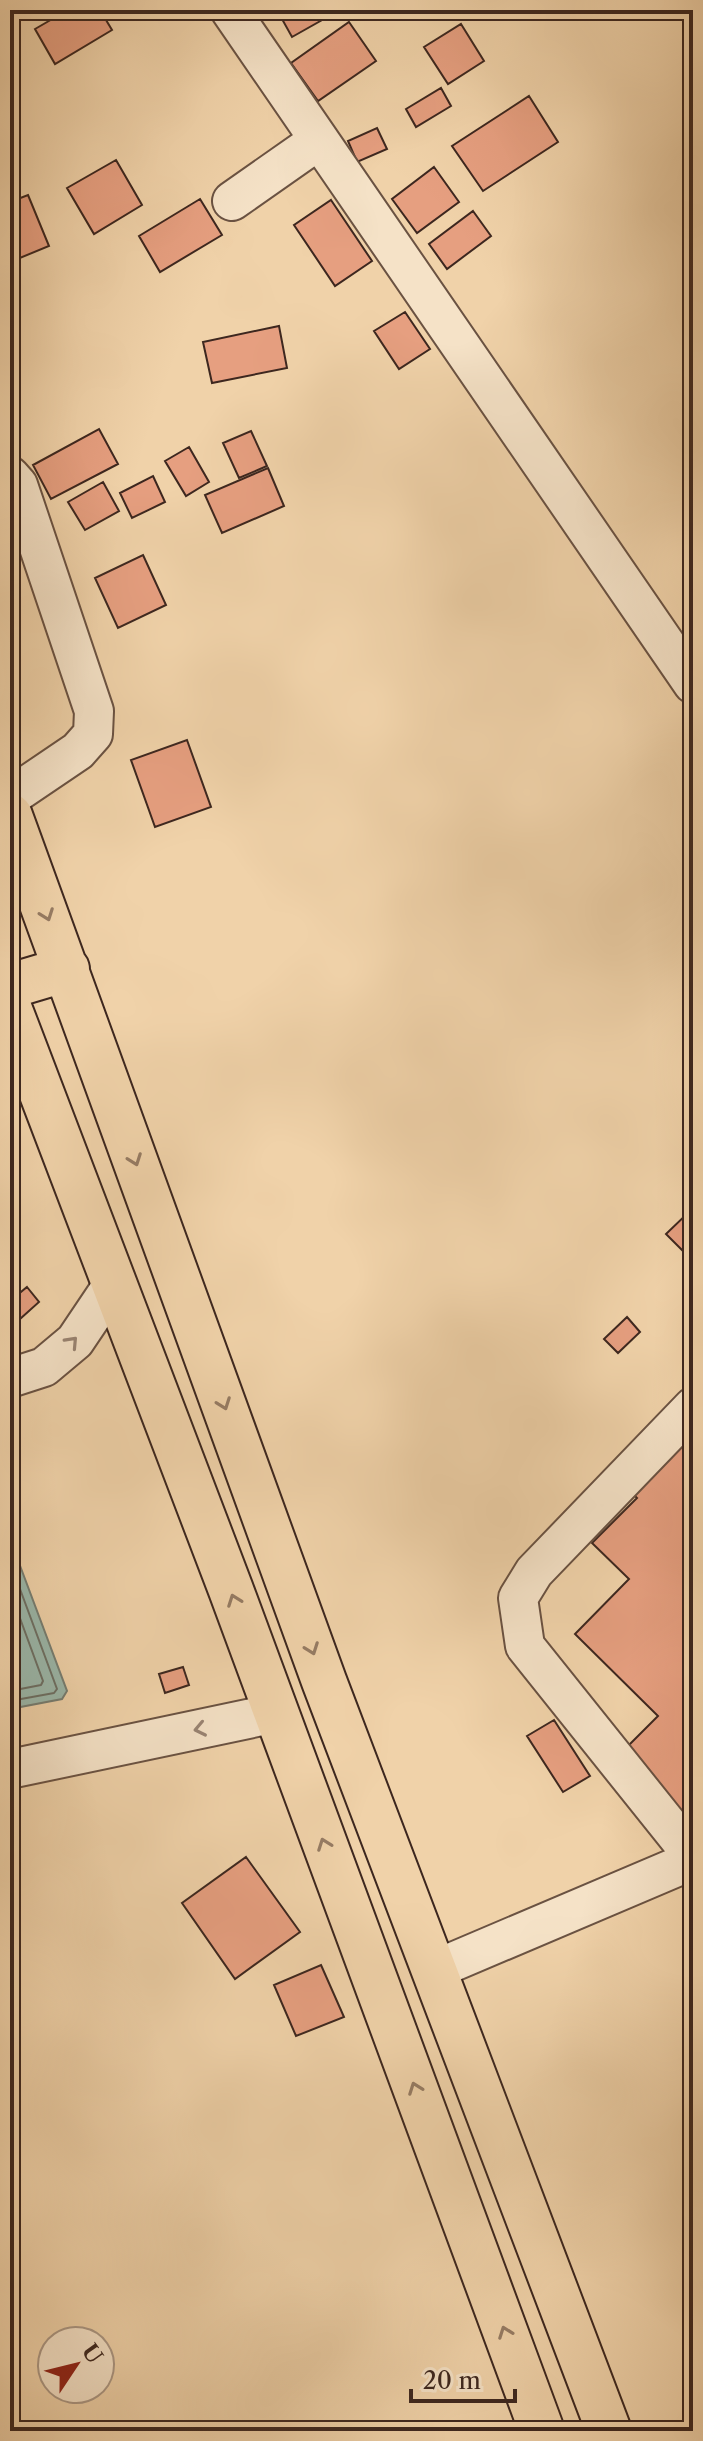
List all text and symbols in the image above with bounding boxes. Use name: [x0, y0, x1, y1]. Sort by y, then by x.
one-way arrow: [37, 907, 54, 921]
one-way arrow: [126, 1152, 142, 1166]
one-way arrow: [62, 1337, 77, 1351]
one-way arrow: [214, 1396, 230, 1410]
one-way arrow: [228, 1594, 244, 1608]
one-way arrow: [302, 1641, 319, 1655]
one-way arrow: [193, 1720, 207, 1737]
one-way arrow: [318, 1838, 334, 1852]
one-way arrow: [408, 2082, 424, 2096]
north arrow: [36, 2325, 116, 2405]
one-way arrow: [498, 2325, 515, 2339]
text: U: [76, 2339, 108, 2369]
scale bar: [411, 2353, 515, 2403]
text: 20 m: [423, 2366, 481, 2395]

